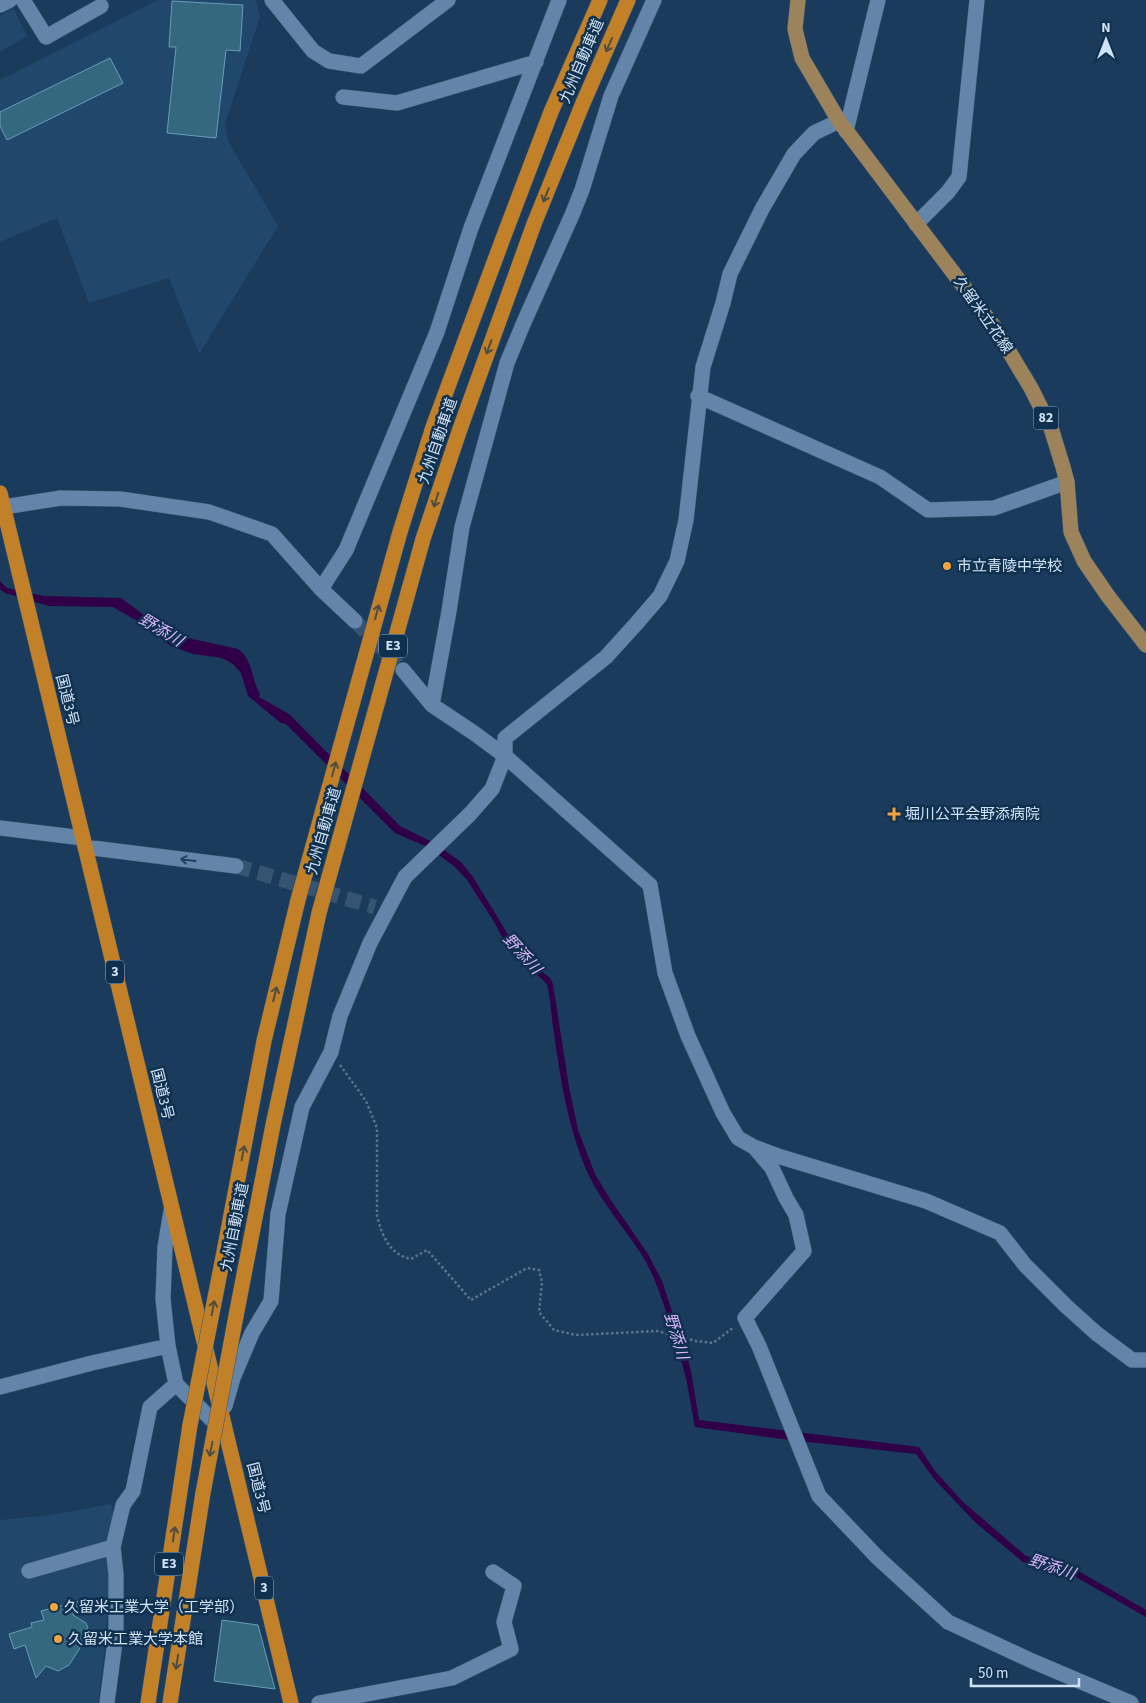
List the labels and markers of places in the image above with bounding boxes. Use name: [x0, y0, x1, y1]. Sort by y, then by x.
place label: 市立青陵中学校: [957, 556, 1062, 577]
marker: 市立青陵中学校: [941, 560, 953, 572]
place label: 堀川公平会野添病院: [905, 804, 1040, 825]
marker: 堀川公平会野添病院: [887, 807, 901, 821]
place label: 久留米工業大学（工学部）: [64, 1597, 244, 1618]
marker: 久留米工業大学（工学部）: [48, 1601, 60, 1613]
place label: 久留米工業大学本館: [68, 1629, 203, 1650]
marker: 久留米工業大学本館: [52, 1633, 64, 1645]

